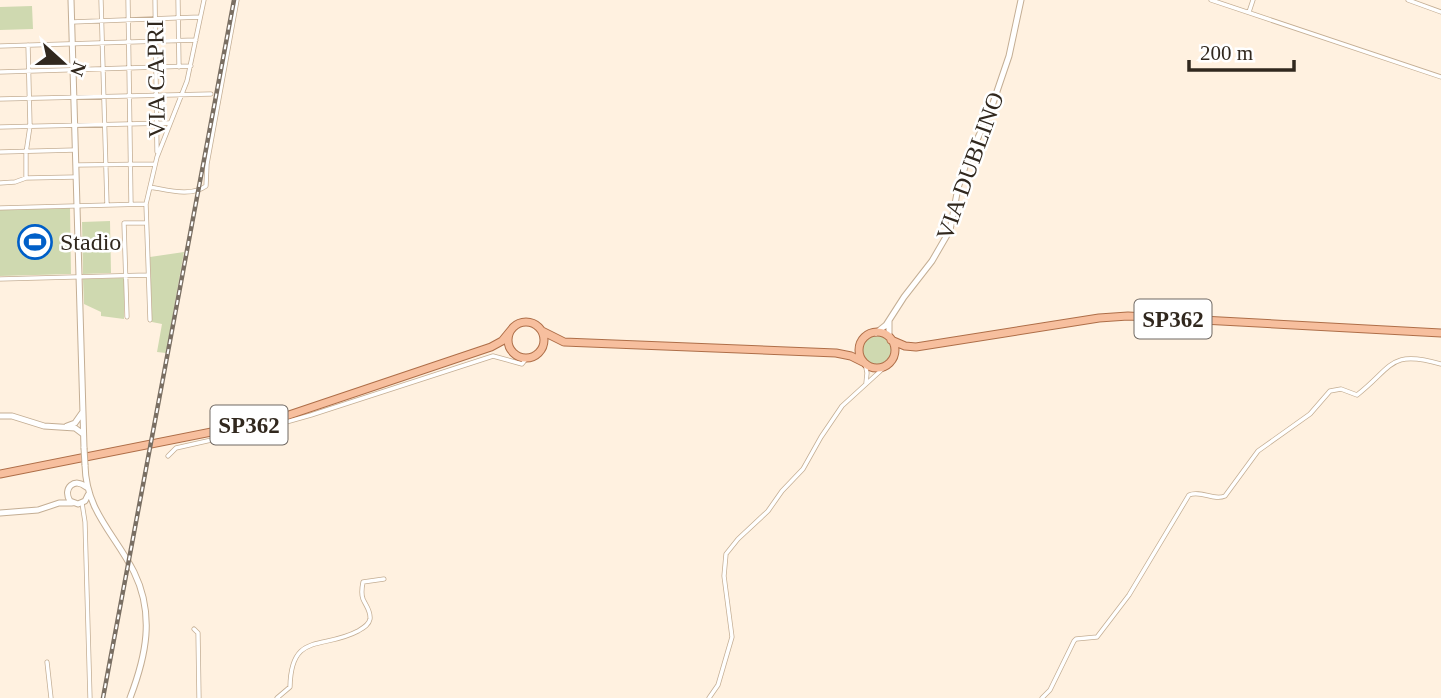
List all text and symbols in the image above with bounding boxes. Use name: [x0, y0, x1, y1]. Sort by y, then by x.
street label: VIA CAPRI: [142, 20, 170, 138]
north arrow: [28, 28, 98, 98]
scale bar: [1189, 28, 1294, 72]
text: 200 m: [1200, 41, 1253, 65]
text: N: [66, 59, 91, 79]
street label: VIA DUBLINO: [931, 89, 1009, 243]
sports icon: Stadio: [16, 223, 54, 261]
place label: Stadio: [60, 229, 121, 255]
road number: SP362: [1134, 300, 1212, 338]
road number: SP362: [210, 406, 288, 444]

